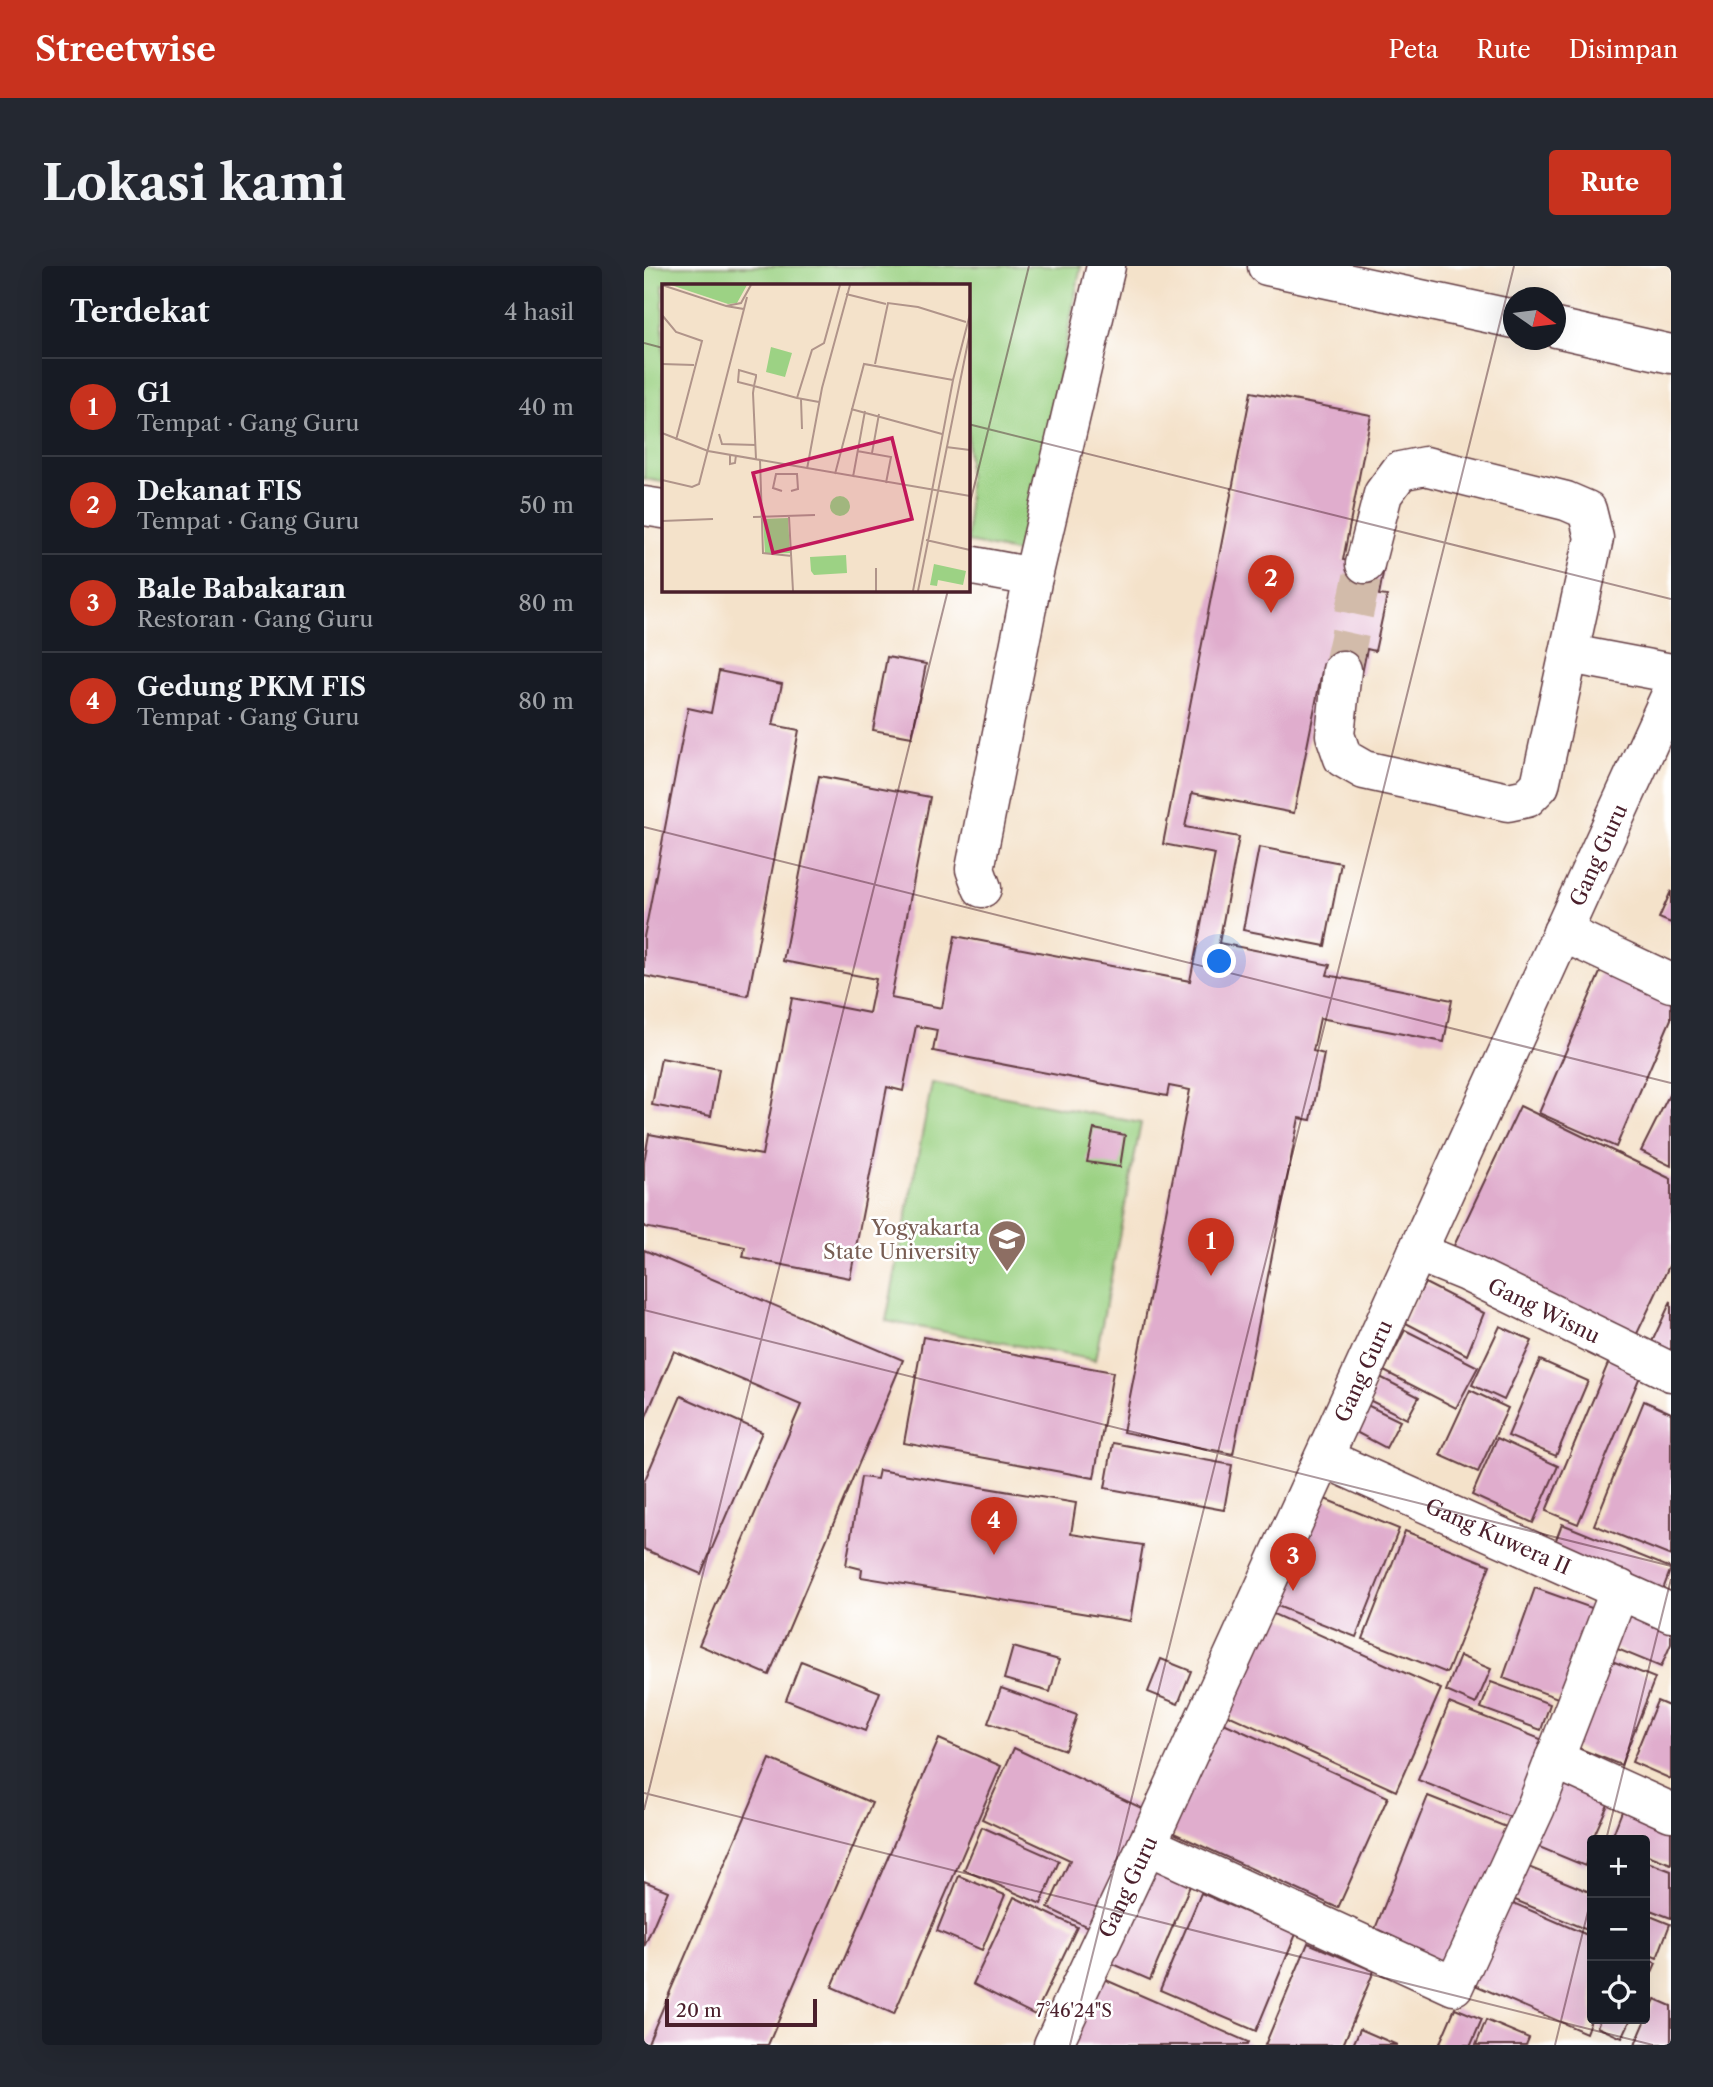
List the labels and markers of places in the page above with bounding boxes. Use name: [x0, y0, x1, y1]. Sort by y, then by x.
pin: 2: [1248, 555, 1294, 613]
place label: Yogyakarta State University: [823, 1215, 981, 1264]
school or university icon: Yogyakarta State University: [986, 1218, 1028, 1273]
pin: 1: [1188, 1218, 1234, 1276]
pin: 4: [971, 1497, 1017, 1555]
pin: 3: [1270, 1533, 1316, 1591]

